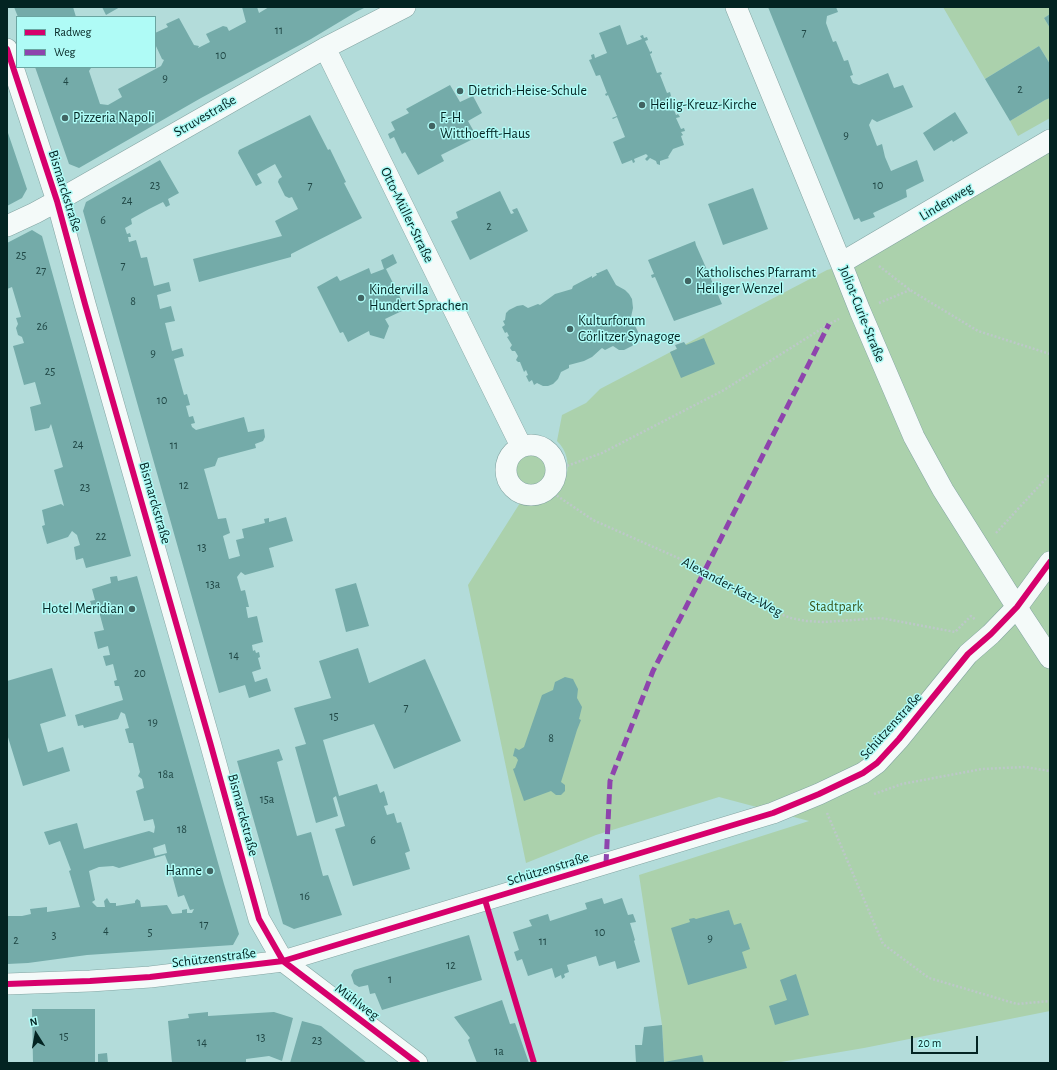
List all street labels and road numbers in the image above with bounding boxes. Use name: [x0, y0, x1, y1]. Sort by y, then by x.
street label: Struvestraße: [171, 91, 239, 141]
street label: Bismarckstraße: [45, 148, 85, 234]
street label: Otto-Müller-Straße: [377, 165, 437, 265]
street label: Lindenweg: [916, 179, 976, 225]
street label: Joliot-Curie-Straße: [835, 264, 889, 364]
street label: Bismarckstraße: [135, 460, 175, 546]
street label: Alexander-Katz-Weg: [679, 553, 785, 621]
street label: Schützenstraße: [856, 689, 926, 763]
street label: Bismarckstraße: [224, 772, 262, 858]
street label: Schützenstraße: [505, 849, 591, 889]
street label: Schützenstraße: [171, 945, 257, 971]
street label: Mühlweg: [332, 980, 382, 1024]

